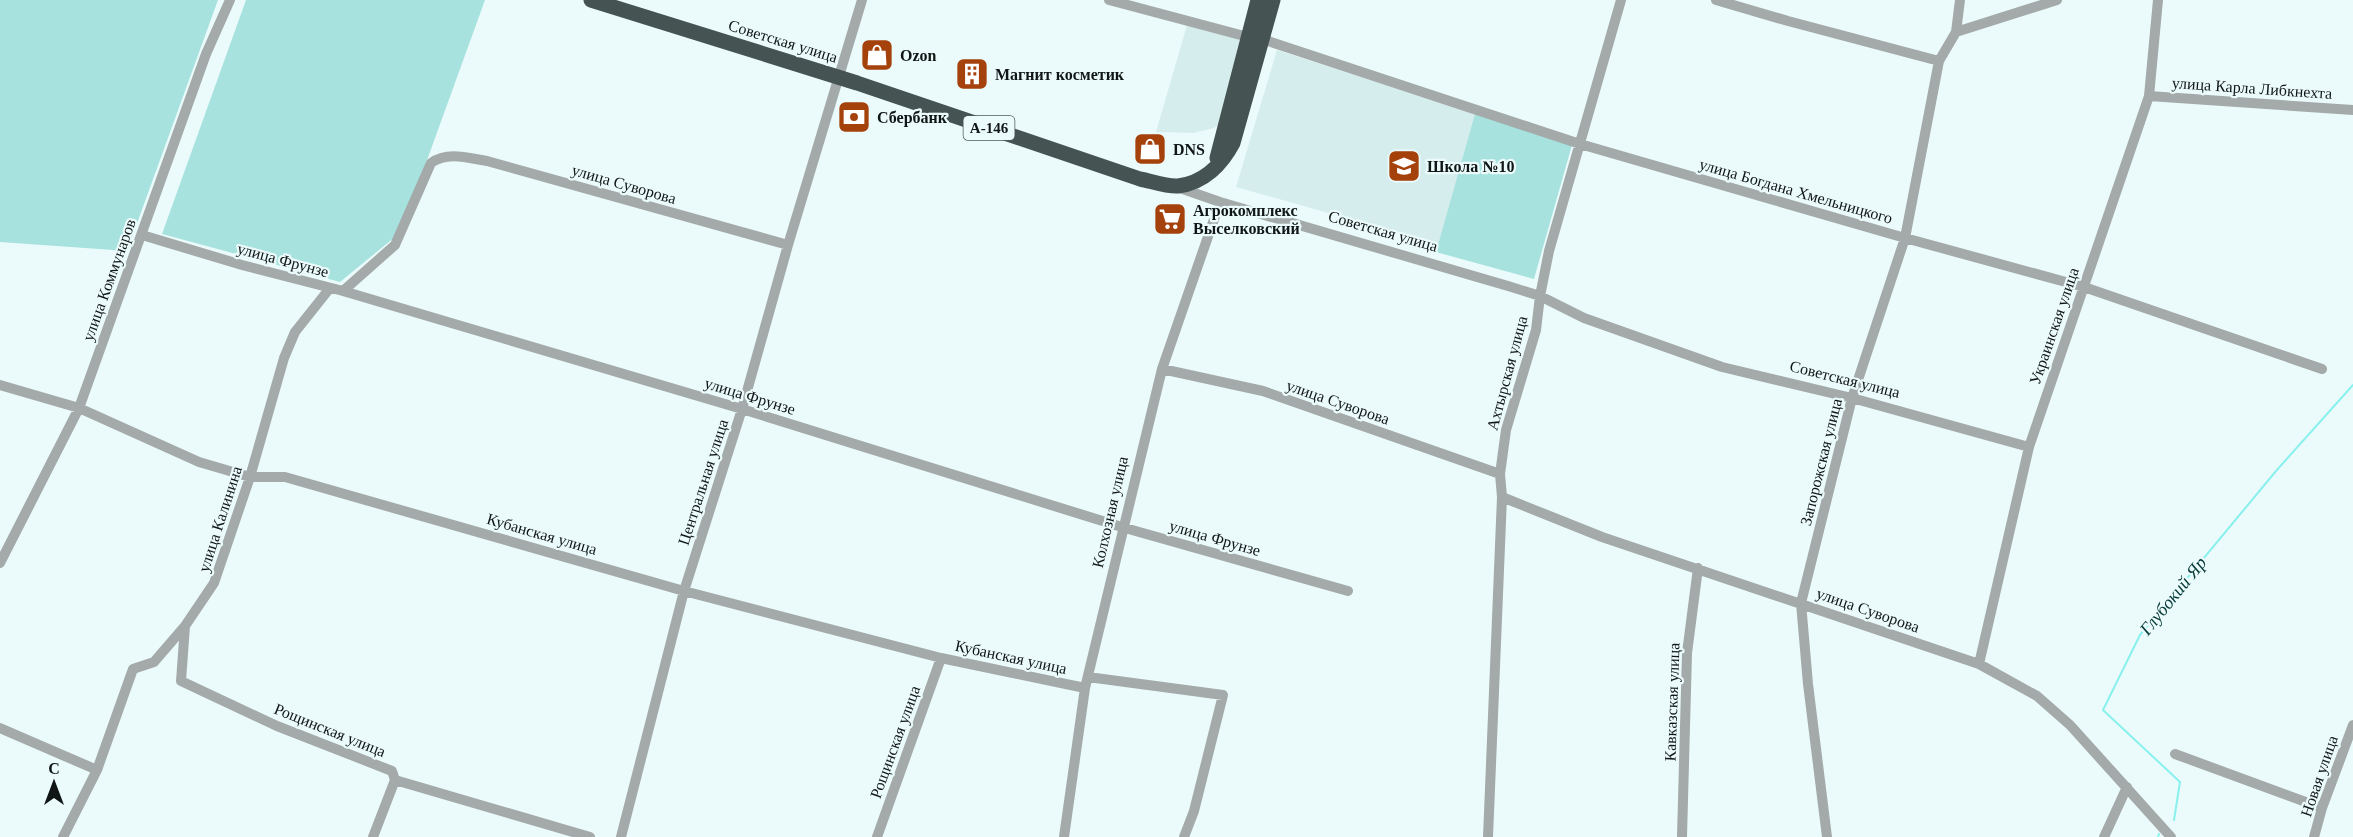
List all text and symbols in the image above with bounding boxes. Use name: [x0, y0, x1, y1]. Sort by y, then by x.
street label: Советская улица: [726, 16, 840, 67]
shop icon: Ozon: [859, 37, 895, 73]
place label: Ozon: [900, 47, 937, 64]
building icon: Магнит косметик: [954, 56, 990, 92]
place label: Магнит косметик: [995, 66, 1125, 83]
street label: улица Карла Либкнехта: [2171, 74, 2333, 103]
bank icon: Сбербанк: [836, 99, 872, 135]
place label: Сбербанк: [877, 109, 948, 127]
road number: А-146: [964, 116, 1014, 140]
shop icon: DNS: [1132, 131, 1168, 167]
place label: DNS: [1173, 141, 1205, 158]
school or university icon: Школа №10: [1386, 148, 1422, 184]
street label: улица Богдана Хмельницкого: [1697, 155, 1895, 228]
place label: Школа №10: [1427, 158, 1514, 175]
street label: улица Суворова: [570, 161, 678, 208]
supermarket icon: Агрокомплекс Выселковский: [1152, 201, 1188, 237]
place label: Агрокомплекс Выселковский: [1193, 202, 1300, 237]
street label: Советская улица: [1326, 207, 1440, 256]
street label: улица Коммунаров: [79, 216, 140, 344]
street label: улица Фрунзе: [235, 240, 331, 281]
street label: Украинская улица: [2026, 265, 2083, 387]
street label: Ахтырская улица: [1484, 314, 1531, 432]
street label: Советская улица: [1788, 357, 1902, 402]
street label: улица Фрунзе: [702, 374, 797, 419]
street label: улица Суворова: [1284, 376, 1392, 429]
street label: Запорожская улица: [1797, 397, 1846, 528]
street label: Центральная улица: [675, 417, 732, 547]
street label: Колхозная улица: [1089, 455, 1132, 570]
street label: улица Калинина: [195, 464, 246, 575]
street label: Кубанская улица: [485, 510, 599, 559]
street label: улица Фрунзе: [1167, 517, 1262, 560]
water label: Глубокий Яр: [2135, 553, 2210, 640]
street label: улица Суворова: [1814, 584, 1922, 637]
street label: Кубанская улица: [953, 637, 1068, 678]
street label: Кавказская улица: [1661, 642, 1684, 762]
street label: Рощинская улица: [867, 683, 924, 801]
street label: Рощинская улица: [271, 700, 388, 761]
street label: Новая улица: [2297, 733, 2342, 819]
north arrow: [24, 753, 84, 813]
text: С: [48, 760, 60, 777]

